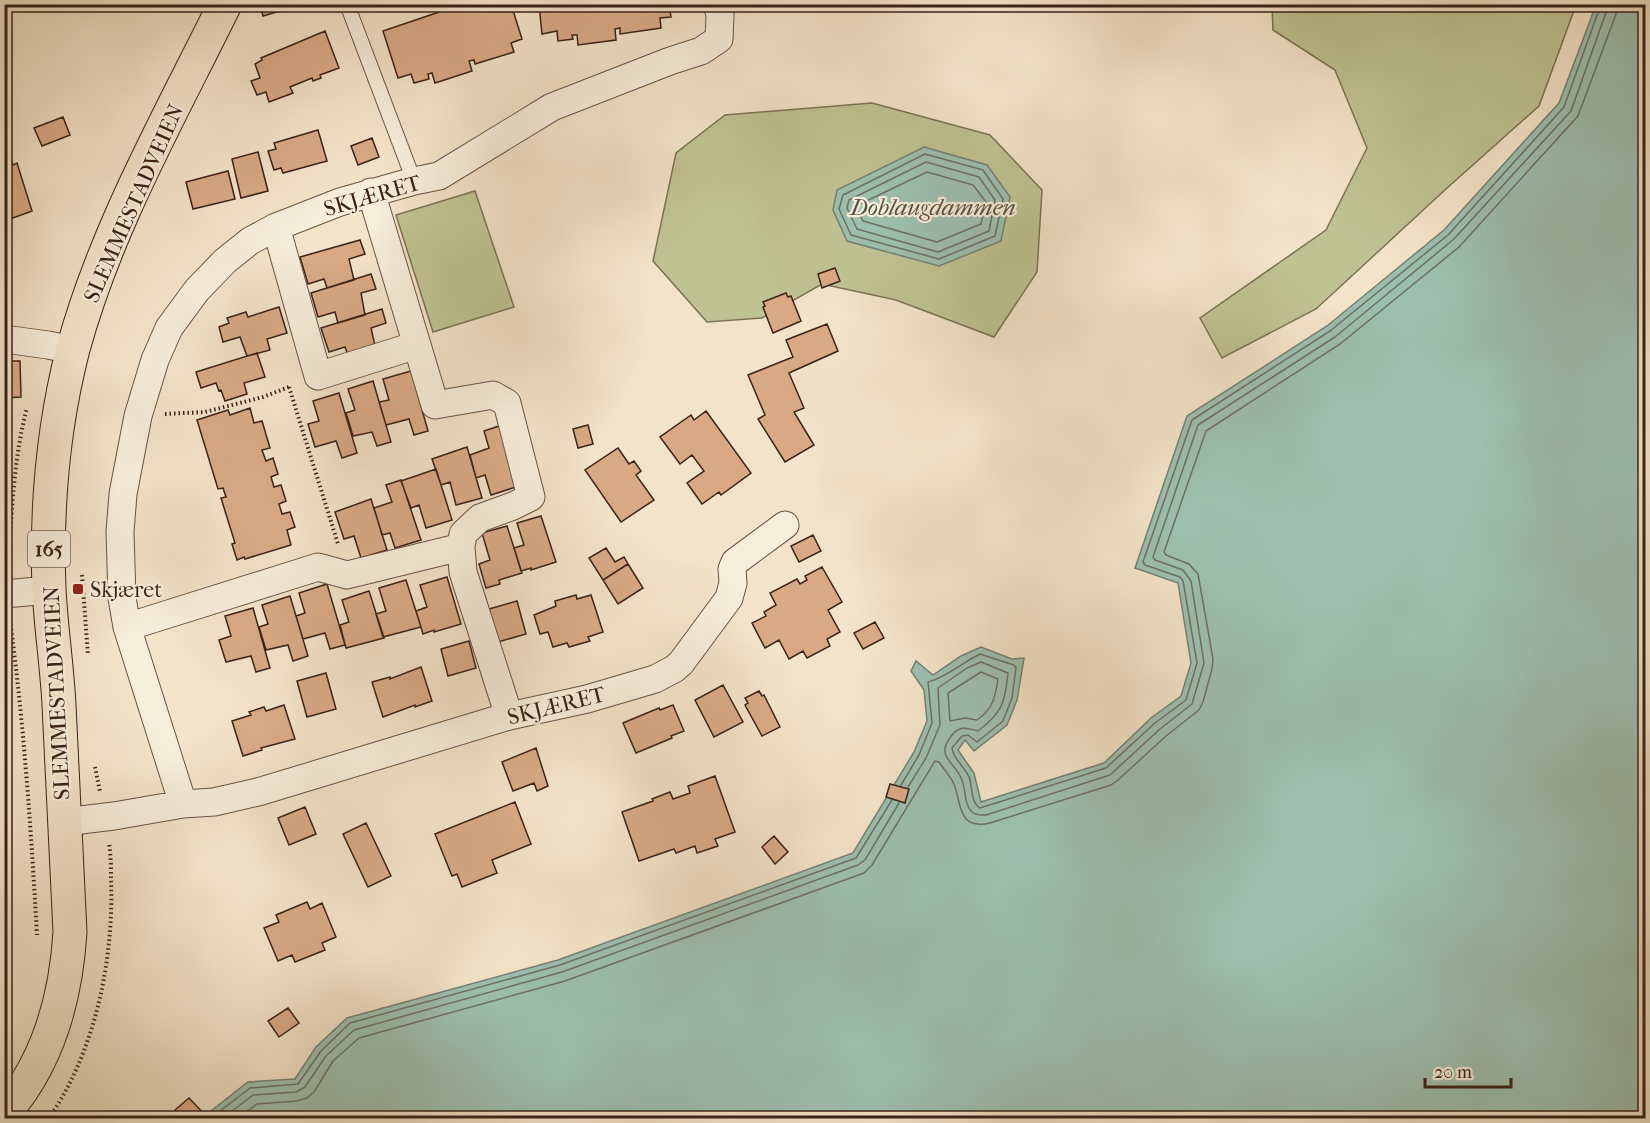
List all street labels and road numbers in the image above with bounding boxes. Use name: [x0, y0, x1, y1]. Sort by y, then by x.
street label: SLEMMESTADVEIEN: [78, 100, 190, 307]
street label: SKJÆRET: [321, 169, 425, 222]
road number: 165: [28, 531, 70, 567]
street label: SLEMMESTADVEIEN: [38, 585, 76, 801]
street label: SKJÆRET: [505, 681, 609, 731]

